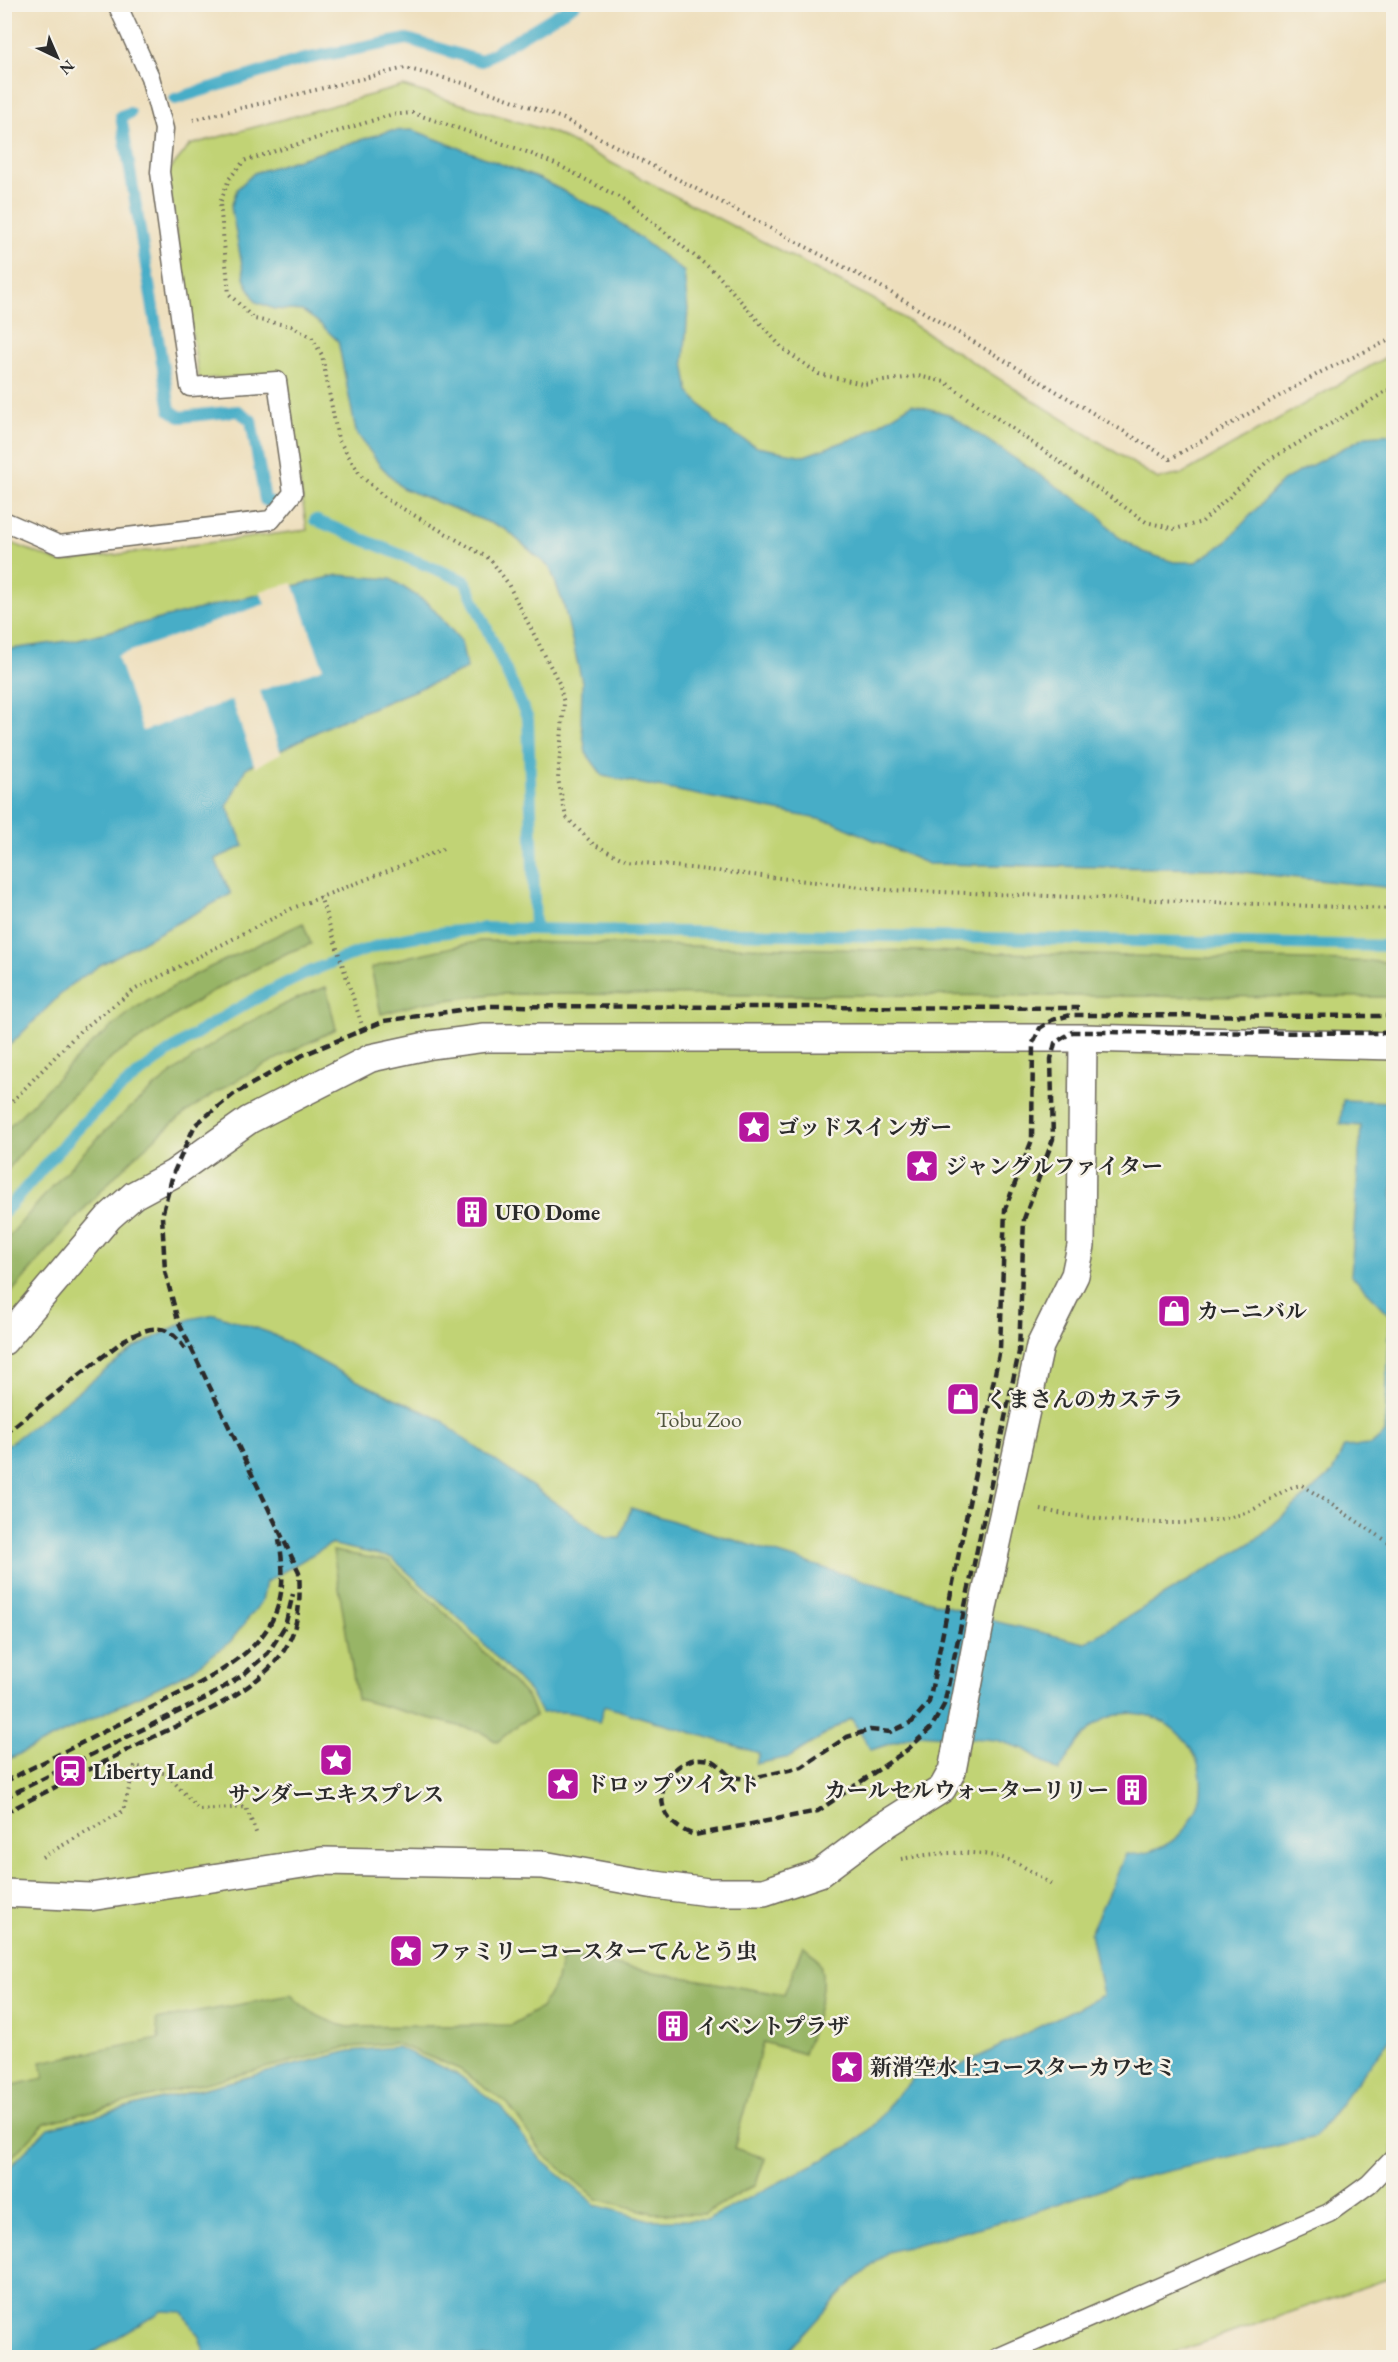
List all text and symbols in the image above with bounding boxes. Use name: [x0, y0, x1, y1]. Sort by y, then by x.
north arrow: [27, 27, 87, 87]
text: N: [55, 55, 79, 80]
place icon: ゴッドスインガー: [736, 1109, 772, 1145]
place label: ゴッドスインガー: [777, 1113, 952, 1142]
place icon: ジャングルファイター: [904, 1148, 940, 1184]
place label: ジャングルファイター: [945, 1152, 1163, 1181]
building icon: UFO Dome: [454, 1194, 490, 1230]
place label: UFO Dome: [495, 1198, 600, 1227]
shop icon: カーニバル: [1156, 1293, 1192, 1329]
place label: カーニバル: [1197, 1297, 1307, 1326]
shop icon: くまさんのカステラ: [945, 1381, 981, 1417]
place label: くまさんのカステラ: [986, 1385, 1184, 1414]
park label: Tobu Zoo: [656, 1405, 742, 1434]
place icon: サンダーエキスプレス: [318, 1742, 354, 1778]
station icon: Liberty Land: [52, 1753, 88, 1789]
place label: Liberty Land: [93, 1757, 214, 1786]
place icon: ドロップツイスト: [545, 1766, 581, 1802]
place label: ドロップツイスト: [586, 1770, 760, 1799]
building icon: カールセルウォーターリリー: [1114, 1772, 1150, 1808]
place label: カールセルウォーターリリー: [824, 1776, 1109, 1805]
place label: サンダーエキスプレス: [228, 1780, 444, 1809]
place icon: ファミリーコースターてんとう虫: [388, 1933, 424, 1969]
place label: ファミリーコースターてんとう虫: [429, 1937, 757, 1966]
building icon: イベントプラザ: [655, 2008, 691, 2044]
place label: イベントプラザ: [696, 2012, 849, 2041]
place icon: 新滑空水上コースターカワセミ: [829, 2049, 865, 2085]
place label: 新滑空水上コースターカワセミ: [870, 2053, 1176, 2082]

